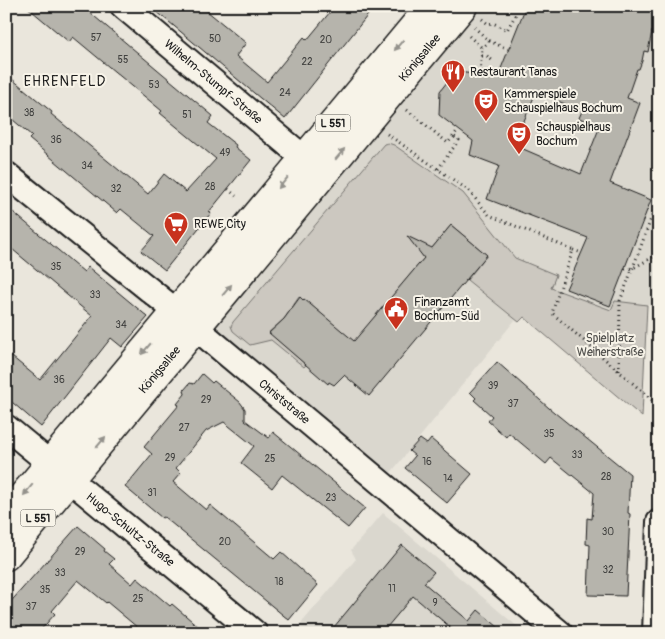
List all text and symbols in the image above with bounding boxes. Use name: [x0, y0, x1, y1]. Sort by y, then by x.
street label: Königsallee: [396, 31, 444, 85]
house number: 57: [91, 32, 102, 44]
house number: 50: [209, 33, 221, 45]
house number: 20: [320, 34, 332, 46]
street label: Wilhelm-Stumpf-Straße: [161, 37, 265, 127]
one-way arrow: [393, 38, 404, 51]
house number: 55: [118, 54, 128, 66]
house number: 22: [301, 56, 313, 68]
restaurant icon: Restaurant Tanas: [440, 59, 466, 93]
place label: Restaurant Tanas: [470, 65, 558, 80]
district label: EHRENFELD: [24, 73, 106, 90]
house number: 53: [149, 79, 160, 91]
house number: 24: [279, 87, 291, 99]
place label: Kammerspiele Schauspielhaus Bochum: [504, 87, 623, 116]
theatre icon: Kammerspiele Schauspielhaus Bochum: [473, 88, 499, 122]
house number: 38: [24, 107, 34, 119]
house number: 51: [182, 109, 192, 121]
road number: L 551: [316, 115, 350, 132]
place label: Schauspielhaus Bochum: [536, 120, 611, 149]
theatre icon: Schauspielhaus Bochum: [506, 121, 532, 155]
house number: 36: [50, 134, 62, 146]
house number: 49: [220, 147, 230, 159]
one-way arrow: [335, 147, 346, 160]
house number: 34: [81, 160, 93, 172]
one-way arrow: [278, 176, 289, 189]
house number: 28: [205, 181, 215, 193]
house number: 32: [110, 183, 122, 195]
supermarket icon: REWE City: [163, 211, 189, 245]
place label: REWE City: [194, 217, 246, 232]
house number: 35: [51, 261, 62, 273]
one-way arrow: [221, 284, 232, 297]
house number: 33: [89, 289, 101, 301]
place label: Finanzamt Bochum-Süd: [414, 295, 480, 324]
public building icon: Finanzamt Bochum-Süd: [383, 296, 409, 330]
house number: 34: [115, 319, 127, 331]
park label: Spielplatz Weiherstraße: [577, 331, 643, 360]
street label: Königsallee: [136, 343, 184, 397]
one-way arrow: [140, 343, 151, 356]
house number: 36: [53, 374, 65, 386]
street label: Christstraße: [255, 376, 313, 428]
house number: 39: [488, 380, 498, 392]
house number: 29: [201, 394, 211, 406]
house number: 37: [508, 398, 519, 410]
house number: 27: [179, 422, 190, 434]
house number: 35: [544, 428, 555, 440]
one-way arrow: [95, 436, 106, 449]
house number: 33: [571, 449, 583, 461]
house number: 29: [165, 452, 175, 464]
house number: 25: [264, 453, 276, 465]
house number: 16: [422, 456, 432, 468]
house number: 28: [601, 471, 611, 483]
house number: 14: [443, 473, 453, 485]
one-way arrow: [22, 483, 33, 496]
house number: 31: [147, 487, 157, 499]
street label: Hugo-Schultz-Straße: [83, 490, 177, 570]
house number: 23: [326, 492, 337, 504]
road number: L 551: [20, 509, 56, 526]
house number: 30: [602, 526, 614, 538]
house number: 20: [219, 536, 231, 548]
house number: 29: [75, 546, 85, 558]
house number: 32: [602, 564, 614, 576]
house number: 33: [54, 567, 66, 579]
house number: 18: [275, 576, 283, 588]
house number: 11: [388, 583, 396, 595]
house number: 35: [40, 584, 51, 596]
house number: 25: [132, 593, 144, 605]
house number: 9: [432, 597, 438, 609]
house number: 37: [26, 601, 37, 613]

